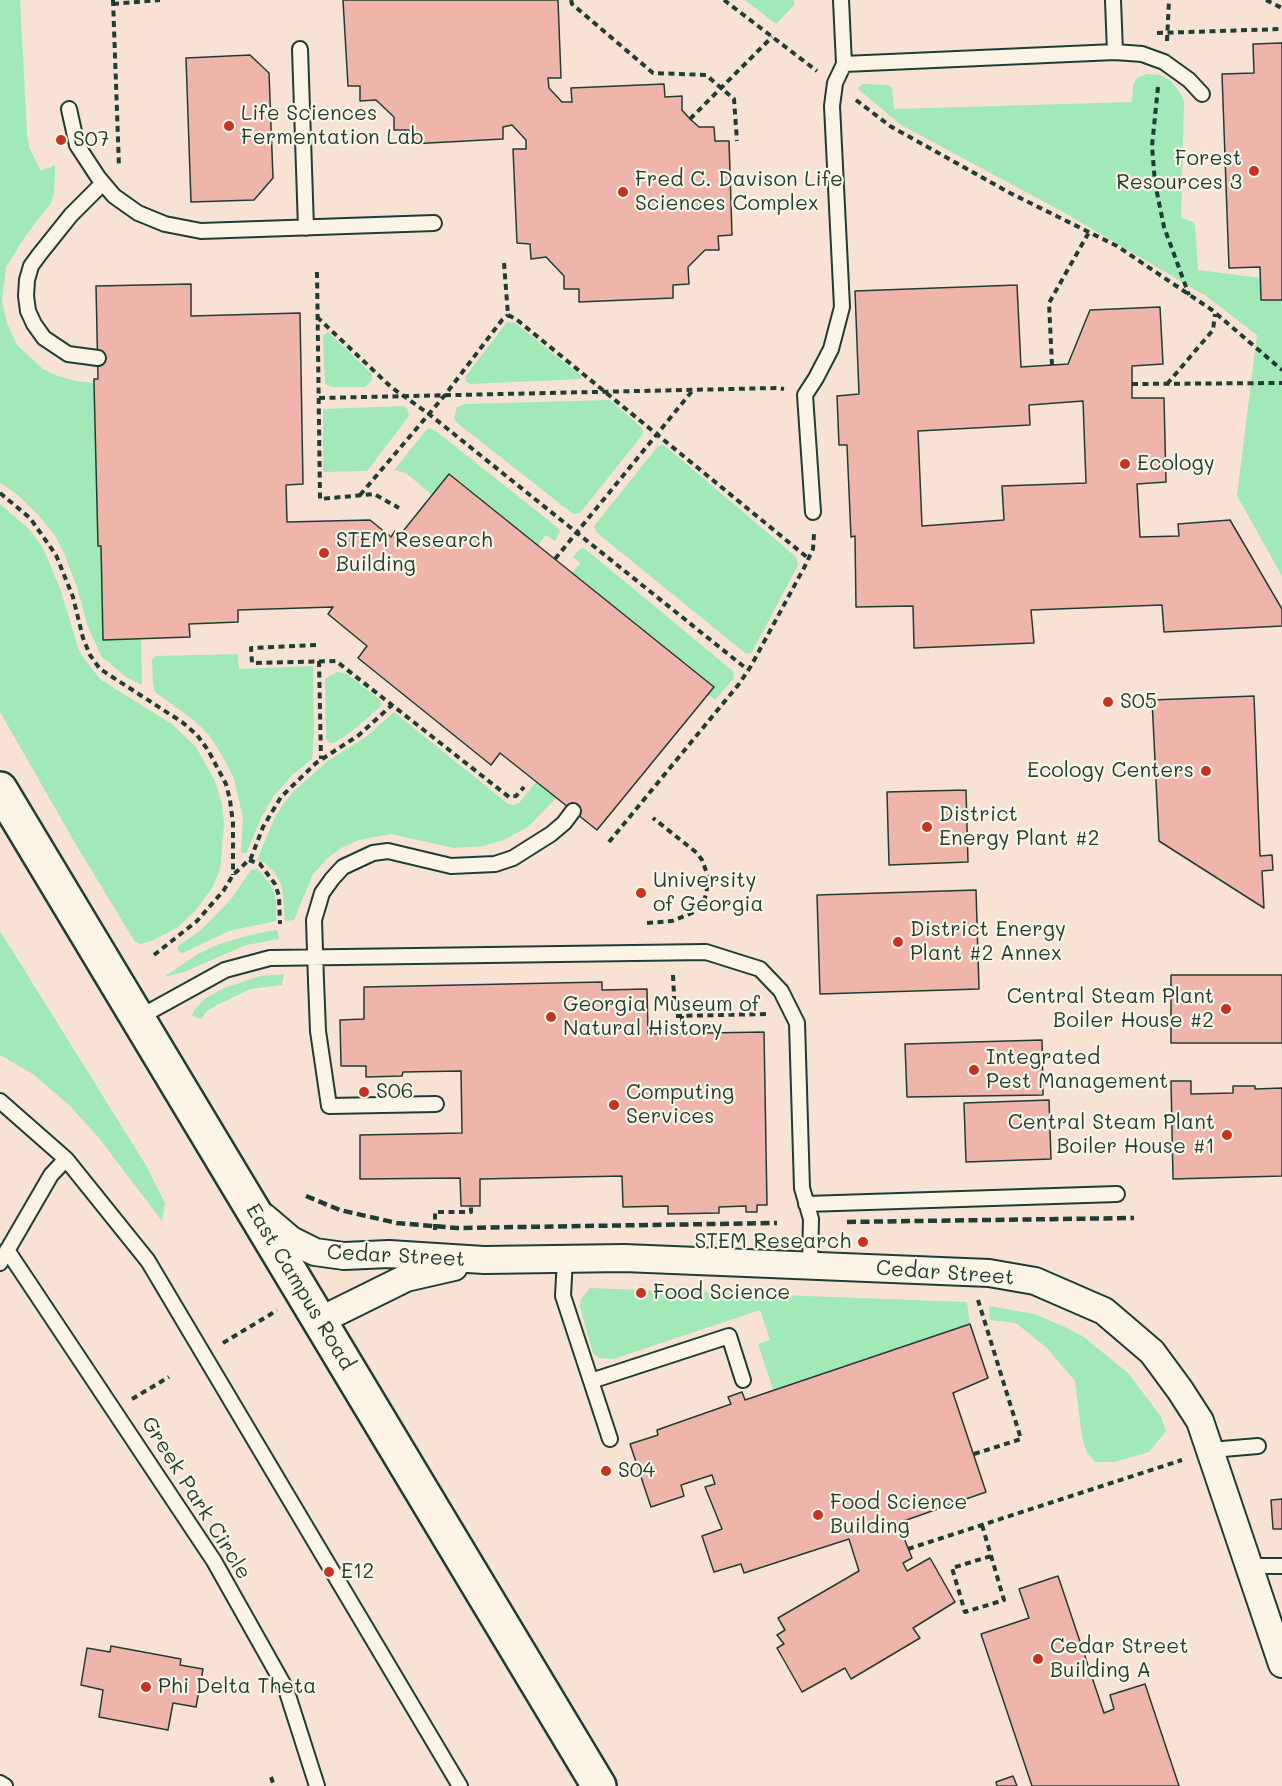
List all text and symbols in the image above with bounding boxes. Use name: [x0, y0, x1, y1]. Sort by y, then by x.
place label: Life Sciences Fermentation Lab: [241, 101, 424, 151]
marker: Life Sciences Fermentation Lab: [222, 119, 236, 133]
place label: S07: [73, 127, 109, 153]
marker: S07: [54, 133, 68, 147]
place label: Forest Resources 3: [1116, 146, 1242, 196]
marker: Forest Resources 3: [1247, 164, 1261, 178]
place label: Fred C. Davison Life Sciences Complex: [635, 167, 843, 217]
marker: Fred C. Davison Life Sciences Complex: [616, 185, 630, 199]
place label: Ecology: [1137, 451, 1215, 477]
marker: Ecology: [1118, 457, 1132, 471]
place label: STEM Research Building: [336, 528, 492, 578]
marker: STEM Research Building: [317, 546, 331, 560]
place label: S05: [1120, 689, 1157, 715]
marker: S05: [1101, 695, 1115, 709]
place label: Ecology Centers: [1027, 758, 1194, 784]
marker: Ecology Centers: [1199, 764, 1213, 778]
place label: District Energy Plant #2: [939, 802, 1099, 852]
marker: District Energy Plant #2: [920, 820, 934, 834]
place label: University of Georgia: [653, 868, 764, 918]
marker: University of Georgia: [634, 886, 648, 900]
place label: District Energy Plant #2 Annex: [910, 917, 1066, 967]
marker: District Energy Plant #2 Annex: [891, 935, 905, 949]
place label: Central Steam Plant Boiler House #2: [1007, 984, 1214, 1034]
place label: Georgia Museum of Natural History: [563, 992, 760, 1042]
marker: Central Steam Plant Boiler House #2: [1219, 1002, 1233, 1016]
marker: Georgia Museum of Natural History: [544, 1010, 558, 1024]
place label: Integrated Pest Management: [986, 1045, 1168, 1095]
marker: Integrated Pest Management: [967, 1063, 981, 1077]
place label: S06: [376, 1079, 413, 1105]
place label: Computing Services: [626, 1080, 734, 1130]
marker: S06: [357, 1085, 371, 1099]
marker: Computing Services: [607, 1098, 621, 1112]
place label: Central Steam Plant Boiler House #1: [1008, 1110, 1215, 1160]
marker: Central Steam Plant Boiler House #1: [1220, 1128, 1234, 1142]
street label: East Campus Road: [240, 1199, 360, 1375]
place label: STEM Research: [695, 1229, 851, 1255]
marker: STEM Research: [856, 1235, 870, 1249]
street label: Cedar Street: [326, 1240, 466, 1272]
street label: Cedar Street: [875, 1256, 1015, 1290]
place label: Food Science: [653, 1280, 790, 1306]
marker: Food Science: [634, 1286, 648, 1300]
street label: Greek Park Circle: [136, 1412, 256, 1584]
place label: S04: [618, 1458, 655, 1484]
marker: S04: [599, 1464, 613, 1478]
place label: Food Science Building: [830, 1490, 967, 1540]
marker: Food Science Building: [811, 1508, 825, 1522]
place label: E12: [341, 1559, 374, 1585]
marker: E12: [322, 1565, 336, 1579]
place label: Cedar Street Building A: [1050, 1634, 1188, 1684]
marker: Cedar Street Building A: [1031, 1652, 1045, 1666]
place label: Phi Delta Theta: [158, 1674, 316, 1700]
marker: Phi Delta Theta: [139, 1680, 153, 1694]

